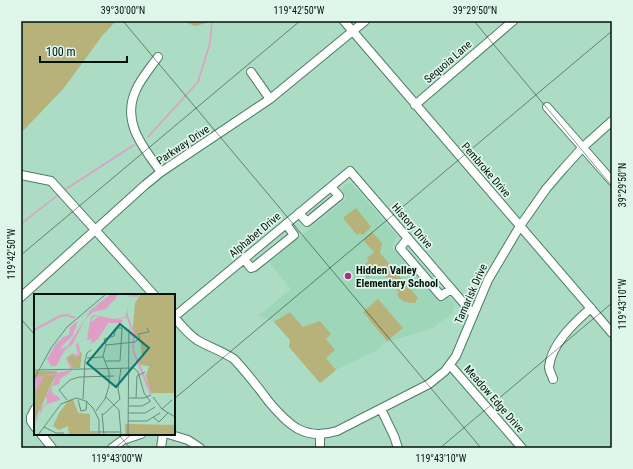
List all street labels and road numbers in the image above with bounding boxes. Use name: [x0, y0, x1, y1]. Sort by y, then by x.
street label: Sequoia Lane: [422, 38, 474, 86]
street label: Parkway Drive: [154, 123, 212, 167]
street label: Pembroke Drive: [459, 140, 513, 200]
street label: History Drive: [389, 201, 435, 251]
street label: Alphabet Drive: [227, 210, 283, 260]
street label: Tamarisk Drive: [452, 262, 490, 326]
street label: Meadow Edge Drive: [461, 363, 527, 435]

